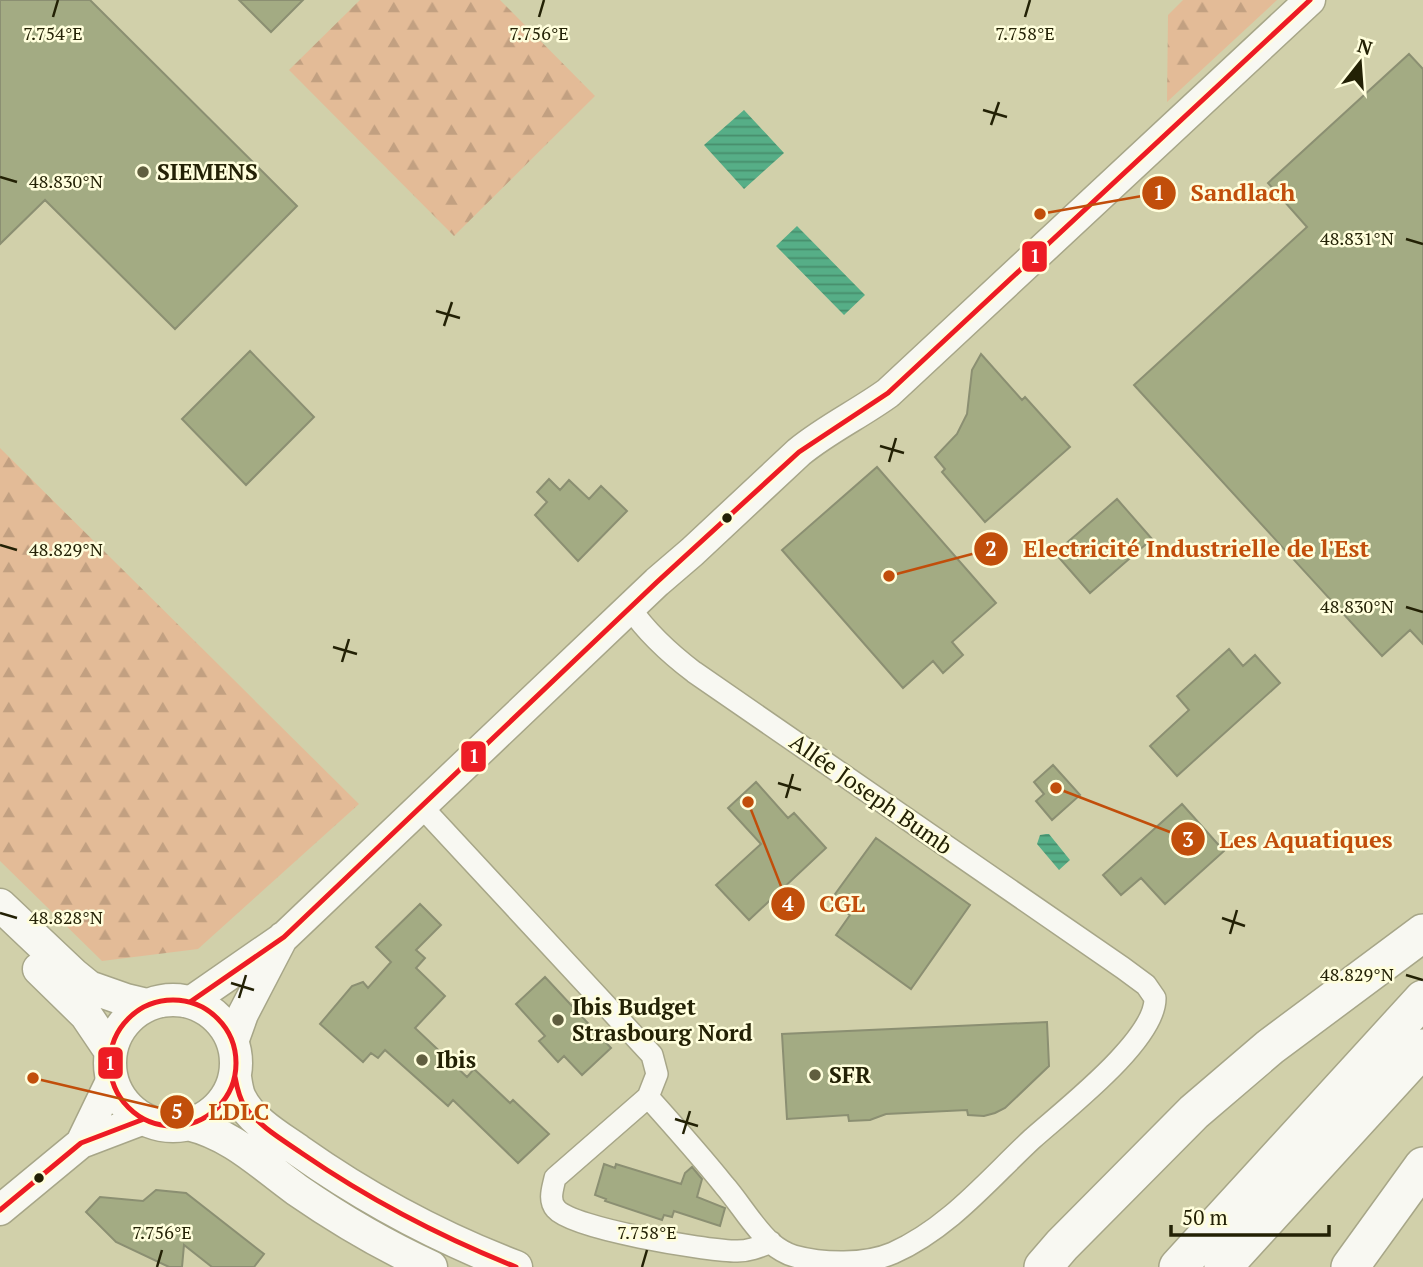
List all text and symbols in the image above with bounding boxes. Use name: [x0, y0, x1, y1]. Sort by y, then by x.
text: 7.754°E: [23, 21, 83, 45]
text: 7.756°E: [509, 21, 569, 45]
text: 7.758°E: [995, 21, 1055, 45]
north arrow: [1325, 28, 1395, 98]
text: N: [1355, 32, 1376, 60]
place label: SIEMENS: [157, 156, 258, 187]
marker: SIEMENS: [135, 164, 151, 180]
text: 48.830°N: [29, 169, 103, 193]
callout: Sandlach: [1141, 170, 1309, 215]
text: Sandlach: [1191, 176, 1296, 208]
text: 1: [1153, 178, 1165, 206]
text: 48.831°N: [1320, 226, 1394, 250]
line badge: 1: [1021, 240, 1048, 273]
text: 1: [1030, 243, 1040, 268]
unlabelled marker: [720, 511, 734, 525]
callout: Electricité Industrielle de l'Est: [974, 526, 1383, 571]
text: Electricité Industrielle de l'Est: [1023, 532, 1369, 564]
text: 2: [985, 534, 997, 562]
text: 48.829°N: [29, 537, 103, 561]
text: 48.830°N: [1320, 594, 1394, 618]
street label: Allée Joseph Bumb: [784, 726, 959, 861]
line badge: 1: [460, 740, 487, 773]
text: 1: [469, 743, 479, 768]
callout: Les Aquatiques: [1171, 817, 1407, 862]
text: Les Aquatiques: [1219, 823, 1393, 855]
text: 3: [1182, 825, 1194, 853]
callout: CGL: [770, 881, 879, 926]
text: CGL: [819, 887, 865, 919]
text: 4: [782, 889, 794, 917]
text: 48.828°N: [29, 905, 103, 929]
text: 48.829°N: [1320, 962, 1394, 986]
place label: Ibis Budget Strasbourg Nord: [572, 991, 753, 1048]
marker: Ibis Budget Strasbourg Nord: [550, 1012, 566, 1028]
place label: Ibis: [436, 1044, 476, 1075]
line badge: 1: [97, 1046, 124, 1080]
text: 1: [105, 1050, 115, 1075]
marker: Ibis: [414, 1052, 430, 1068]
place label: SFR: [829, 1059, 871, 1090]
marker: SFR: [807, 1067, 823, 1083]
callout: LDLC: [159, 1089, 283, 1134]
text: LDLC: [209, 1095, 269, 1127]
text: 5: [171, 1097, 183, 1125]
unlabelled marker: [32, 1171, 46, 1185]
scale bar: [1171, 1194, 1328, 1238]
text: 50 m: [1182, 1203, 1228, 1231]
text: 7.756°E: [132, 1220, 192, 1244]
text: 7.758°E: [617, 1220, 677, 1244]

